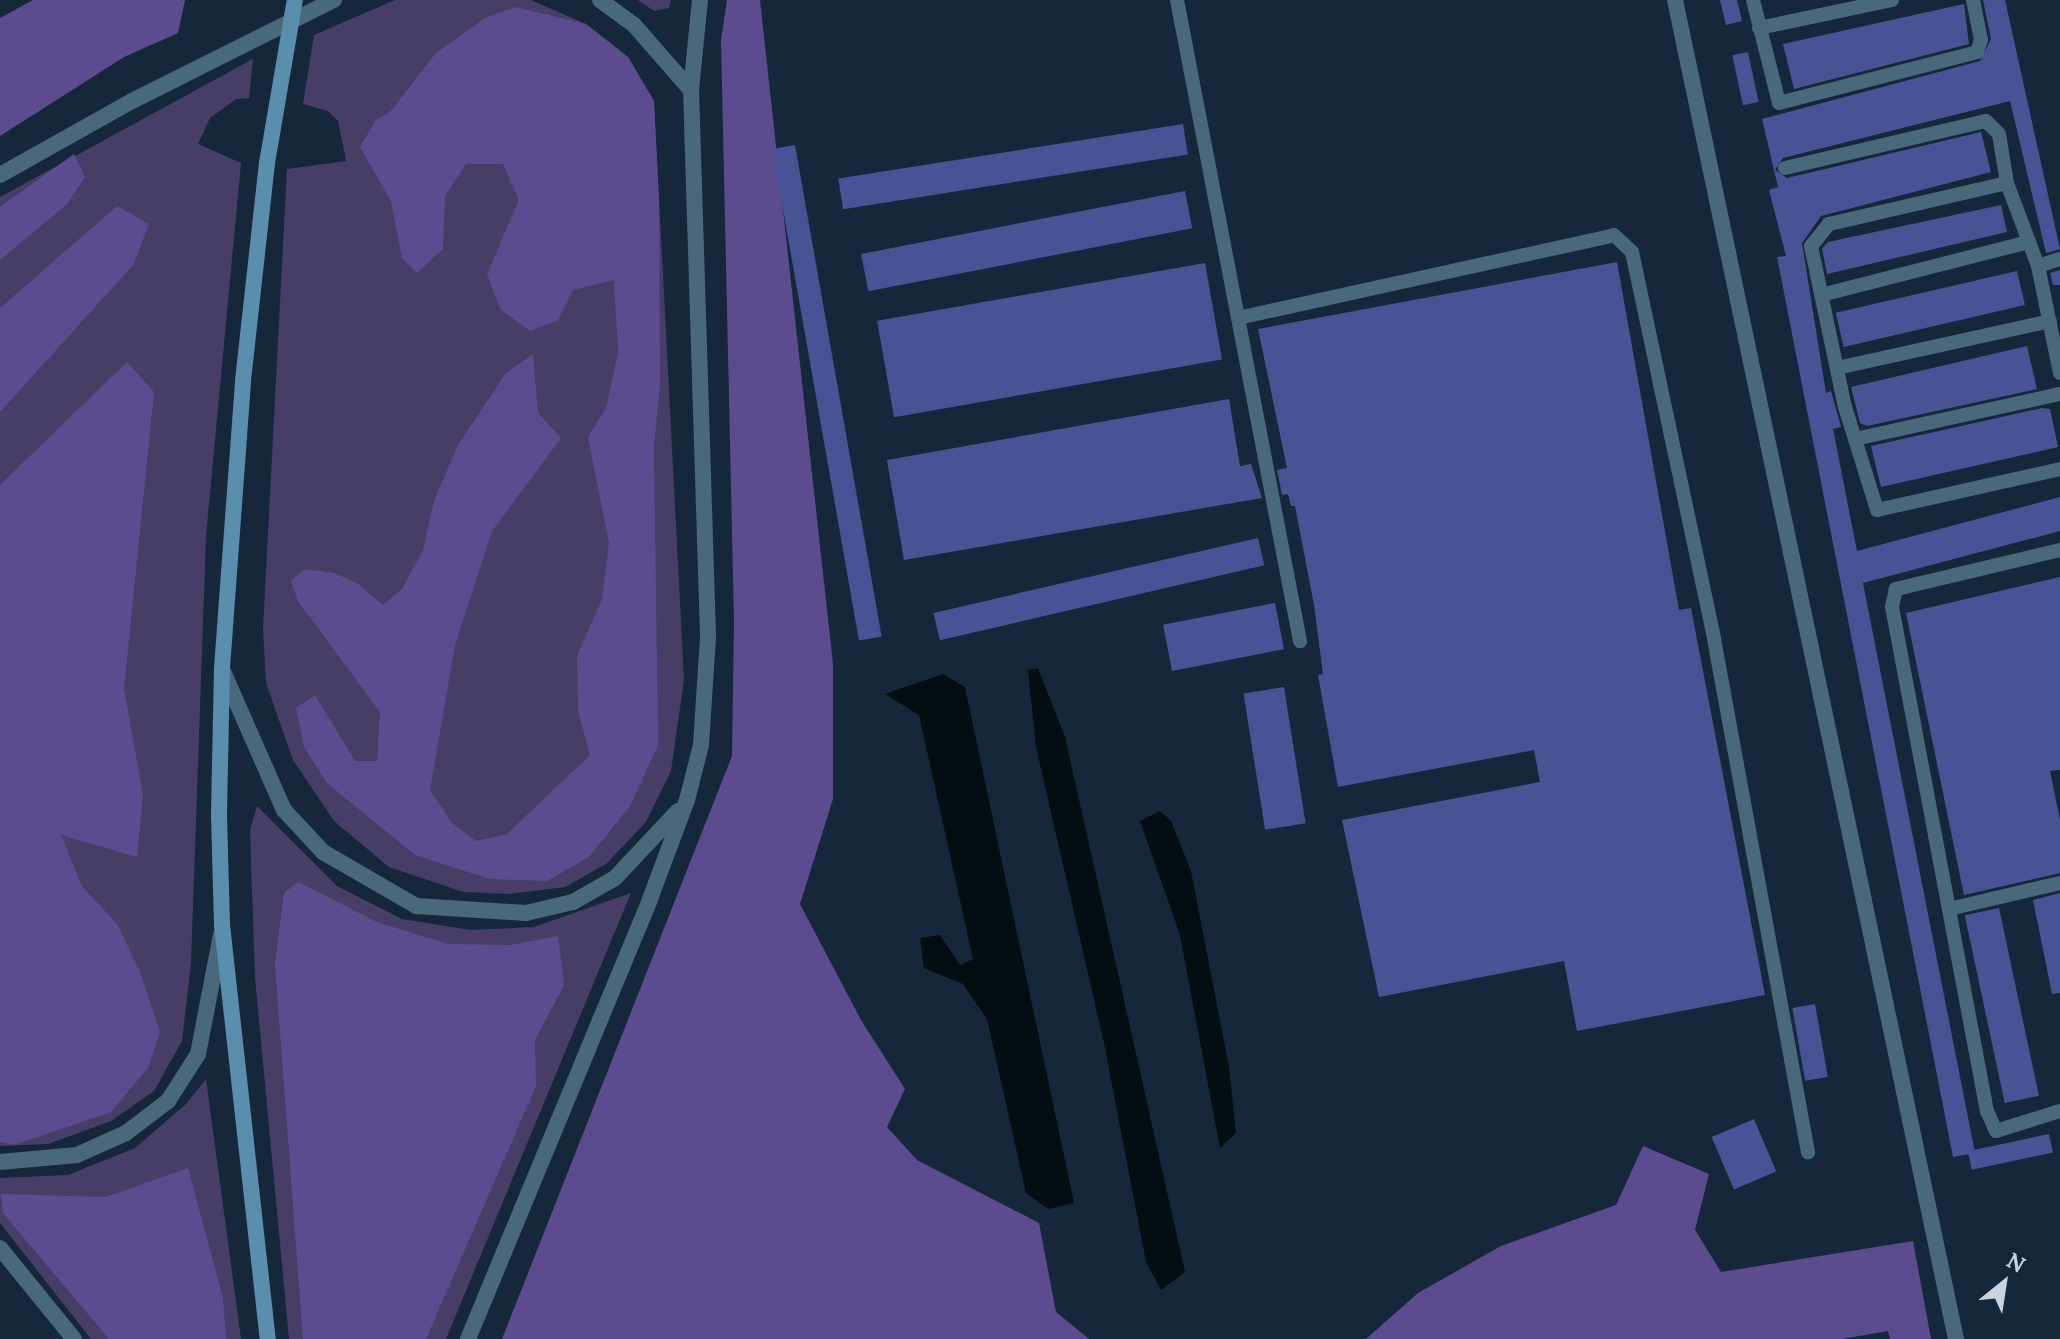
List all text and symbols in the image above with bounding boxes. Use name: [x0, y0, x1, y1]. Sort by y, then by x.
north arrow: [1964, 1243, 2044, 1323]
text: N: [2002, 1246, 2030, 1279]

